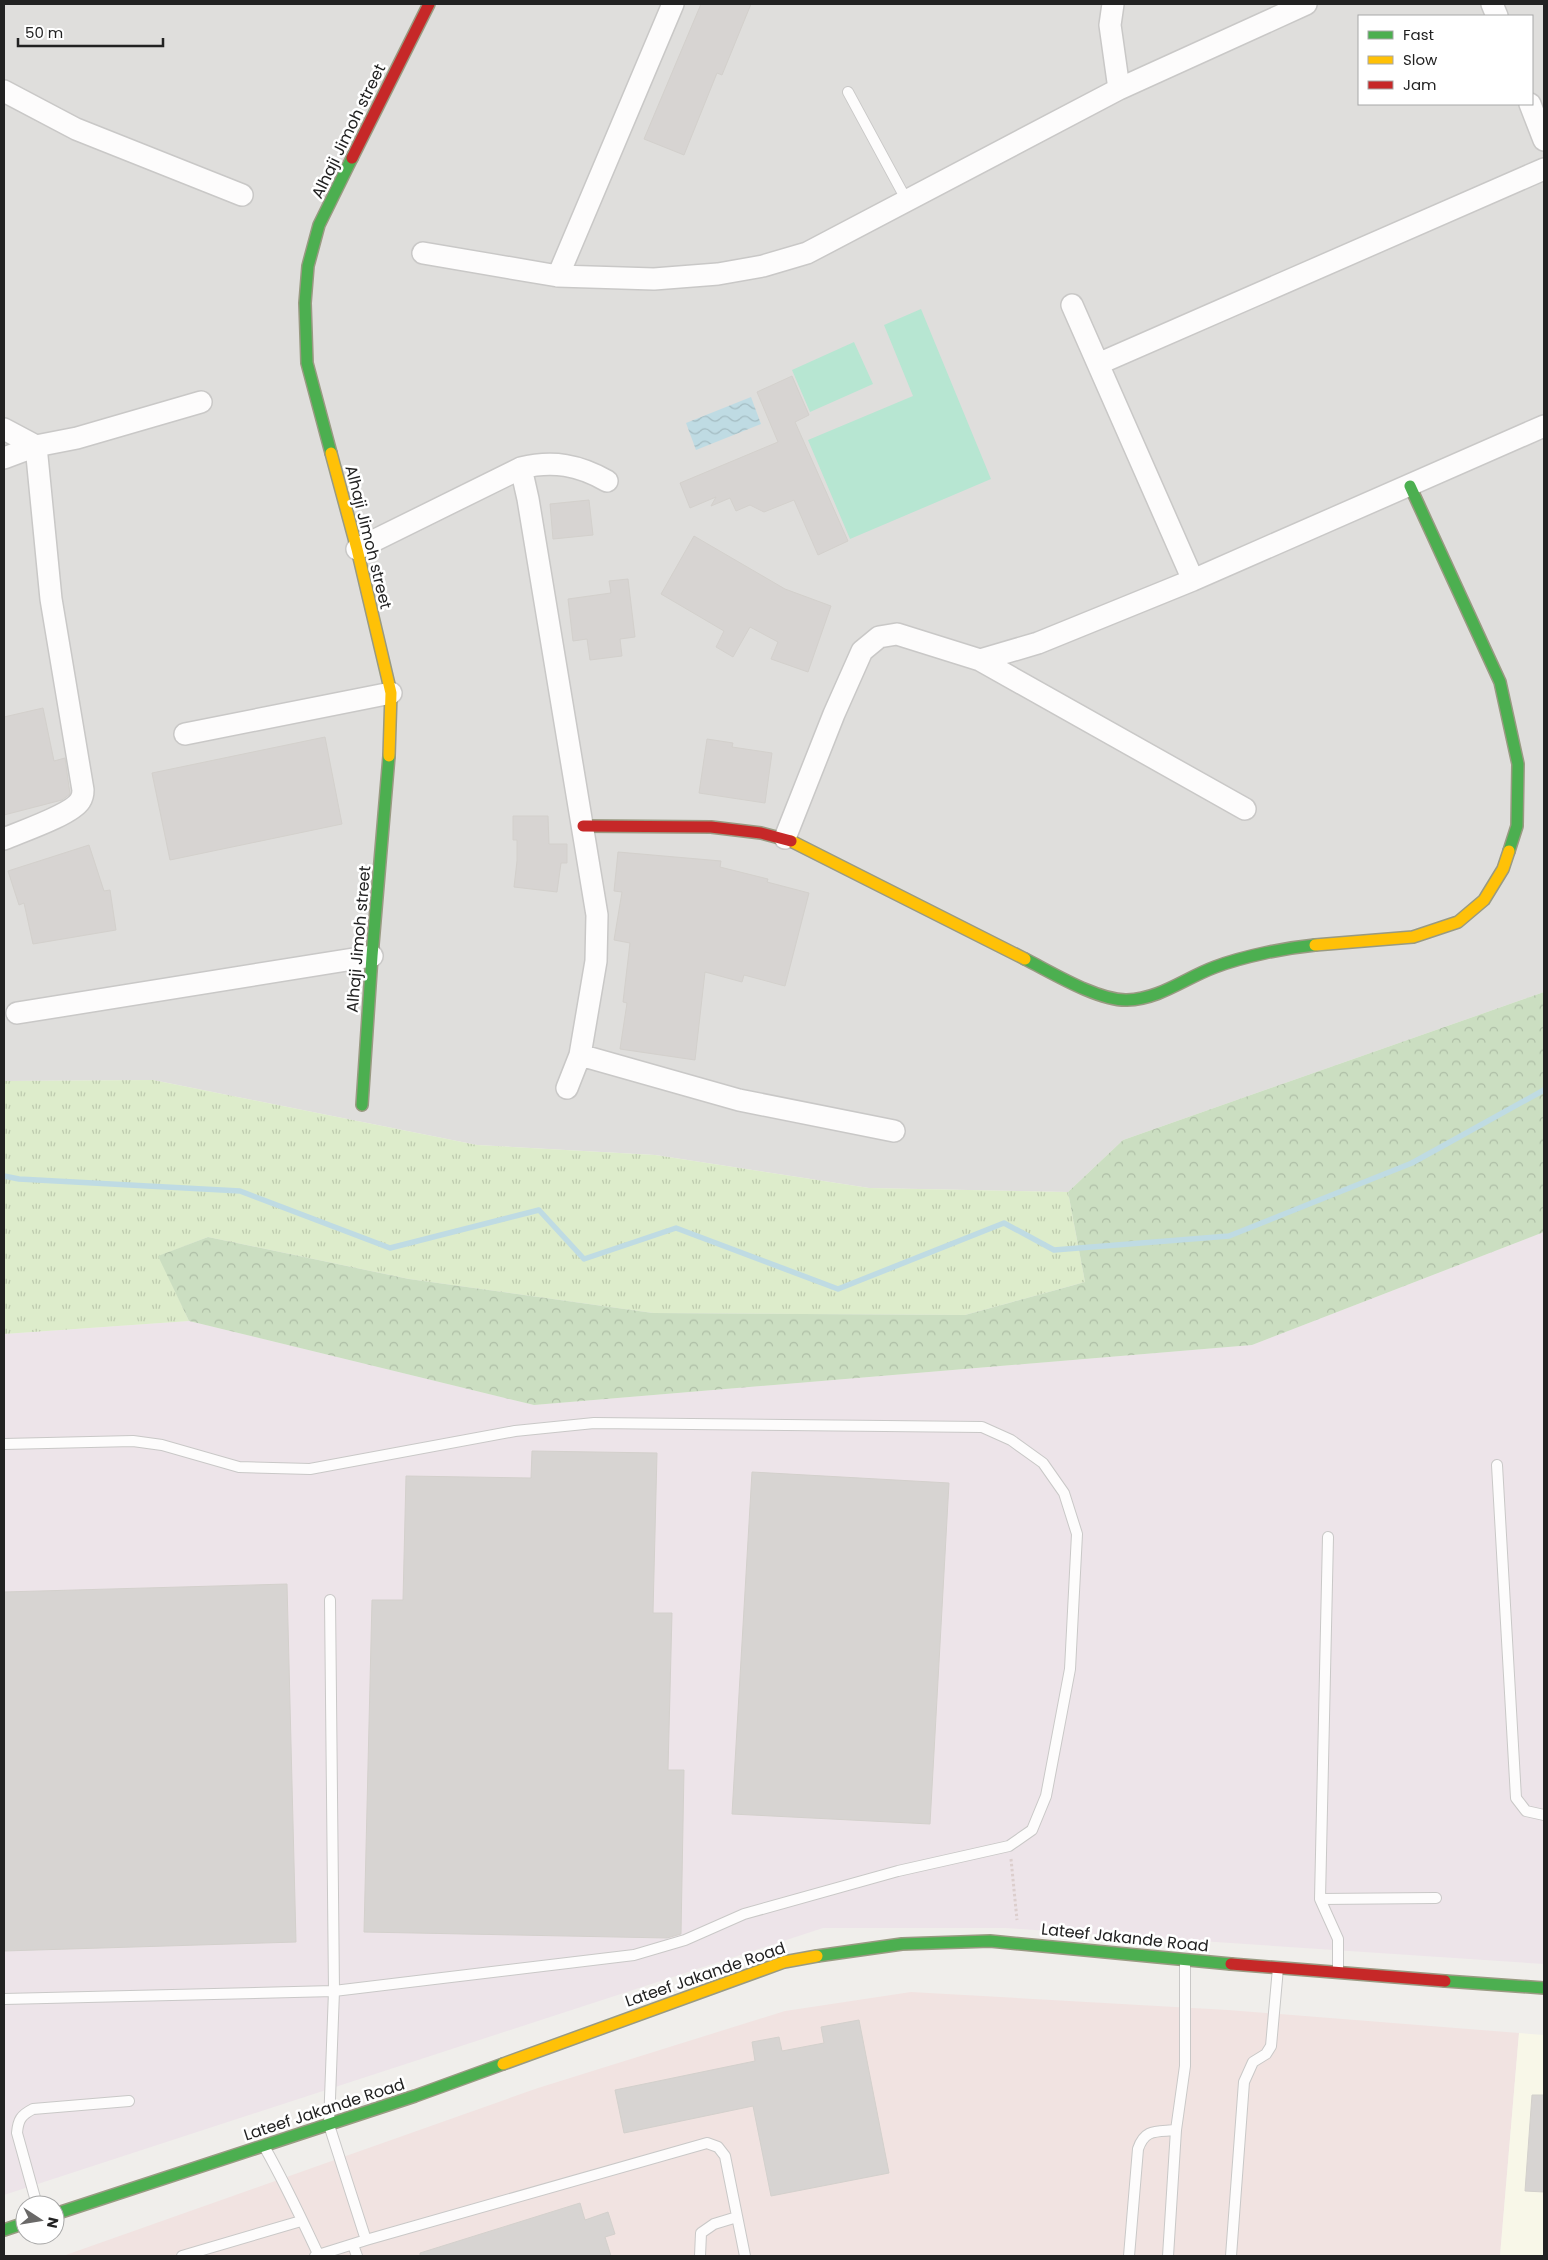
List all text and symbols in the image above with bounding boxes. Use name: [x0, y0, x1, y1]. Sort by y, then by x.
scale bar: [18, 15, 162, 47]
legend: [1358, 15, 1533, 105]
text: 50 m: [25, 22, 63, 43]
text: Fast: [1403, 24, 1434, 45]
text: Slow: [1403, 49, 1438, 70]
street label: Alhaji Jimoh street: [306, 60, 391, 203]
text: Jam: [1403, 74, 1437, 95]
street label: Alhaji Jimoh street: [340, 463, 398, 612]
street label: Alhaji Jimoh street: [341, 864, 376, 1013]
street label: Lateef Jakande Road: [1040, 1917, 1210, 1958]
street label: Lateef Jakande Road: [622, 1936, 788, 2013]
street label: Lateef Jakande Road: [241, 2073, 408, 2146]
north arrow: [15, 2195, 65, 2245]
text: N: [42, 2215, 64, 2230]

